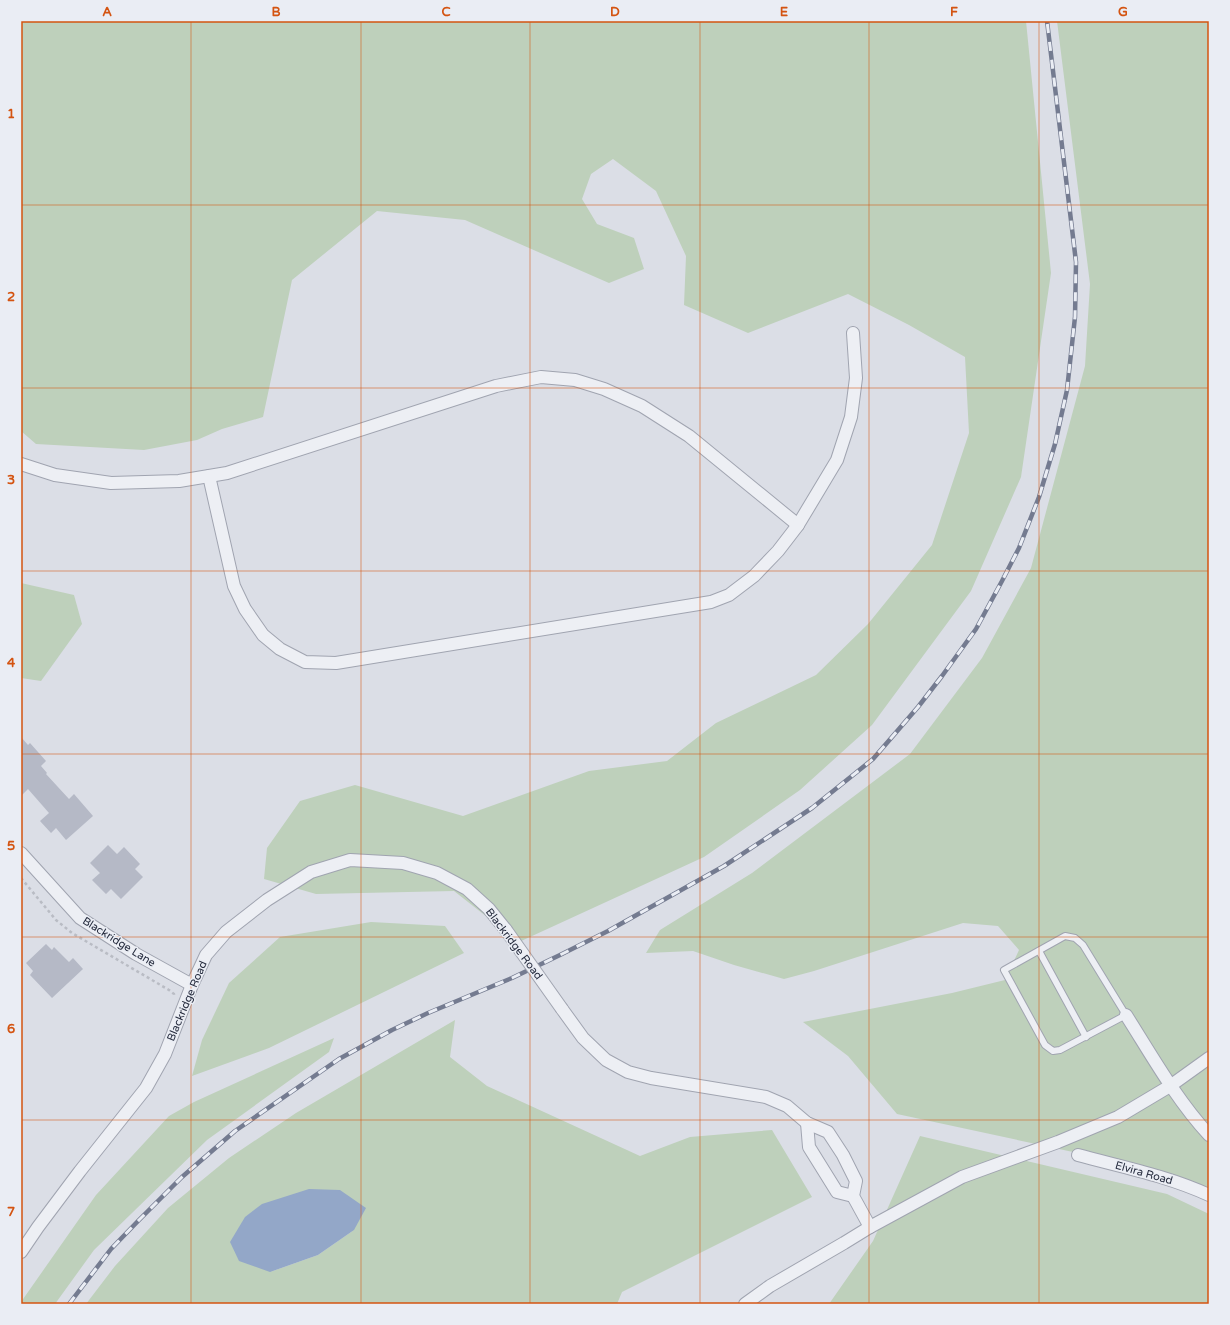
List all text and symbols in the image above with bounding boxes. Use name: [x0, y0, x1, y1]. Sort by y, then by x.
text: A: [102, 4, 112, 20]
text: B: [271, 4, 281, 20]
text: C: [441, 4, 451, 20]
text: D: [610, 4, 620, 20]
text: E: [780, 4, 788, 20]
text: F: [950, 4, 958, 20]
text: G: [1118, 4, 1128, 20]
text: 1: [7, 106, 15, 122]
text: 2: [7, 289, 15, 305]
text: 3: [7, 472, 15, 488]
text: 4: [7, 655, 16, 671]
text: 5: [7, 838, 15, 854]
street label: Blackridge Road: [483, 906, 545, 982]
street label: Blackridge Lane: [80, 914, 158, 970]
street label: Blackridge Road: [164, 959, 210, 1043]
text: 6: [7, 1021, 15, 1037]
street label: Elvira Road: [1114, 1159, 1174, 1187]
text: 7: [7, 1204, 15, 1220]

